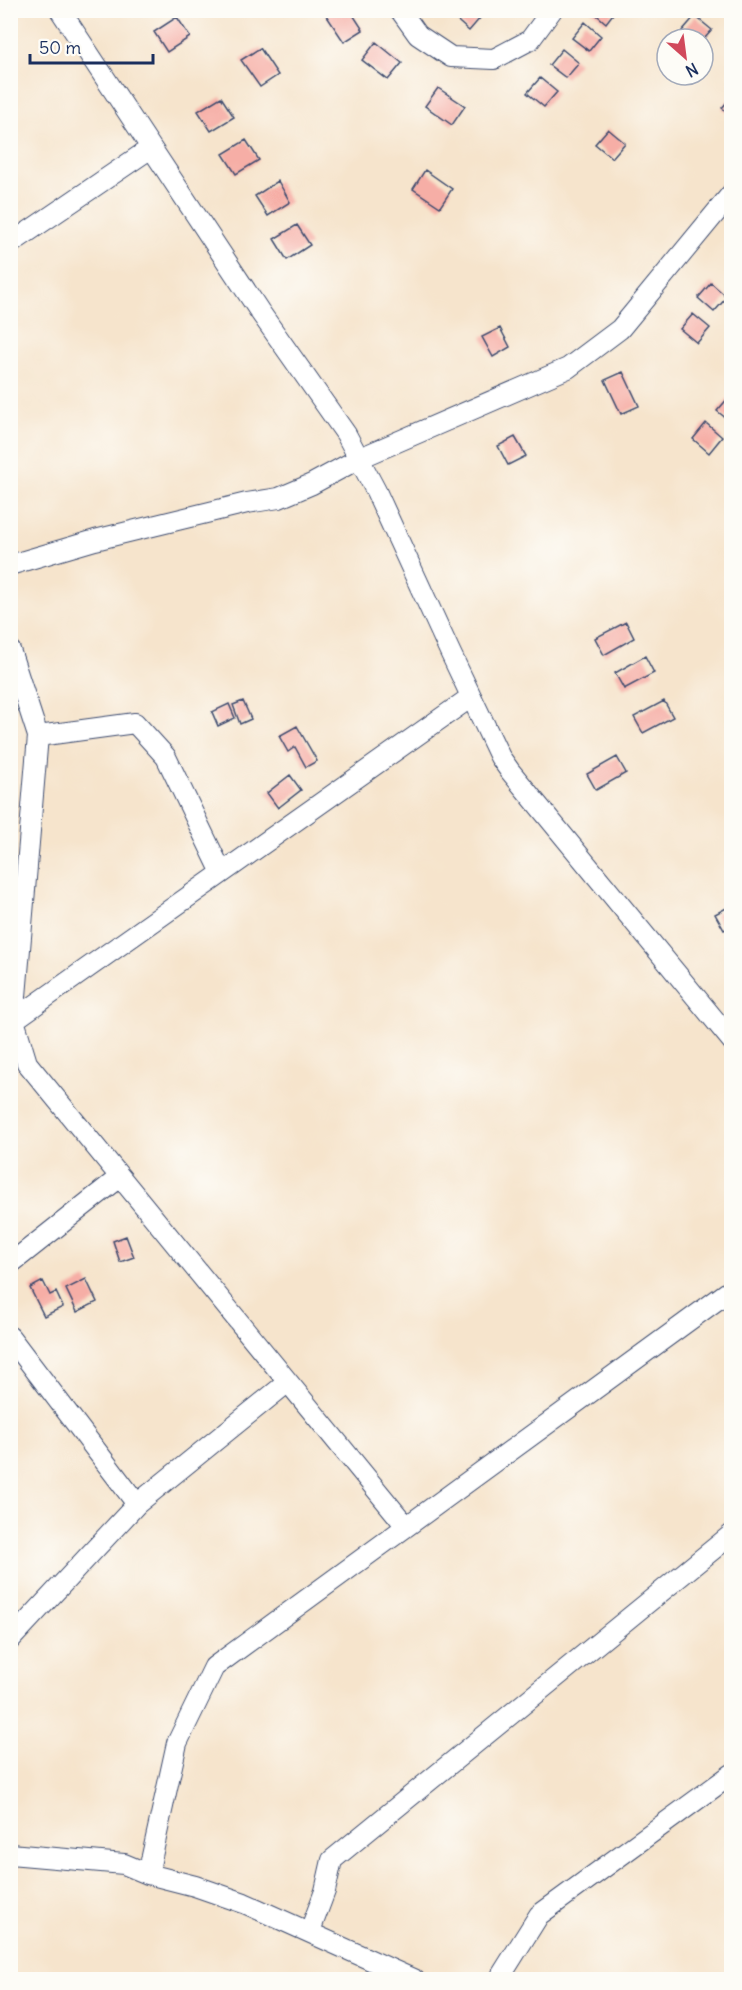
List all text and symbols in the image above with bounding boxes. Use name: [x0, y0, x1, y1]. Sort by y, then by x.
scale bar: [30, 27, 153, 65]
north arrow: [655, 27, 715, 87]
text: 50 m: [39, 36, 81, 59]
text: N: [682, 59, 702, 82]

